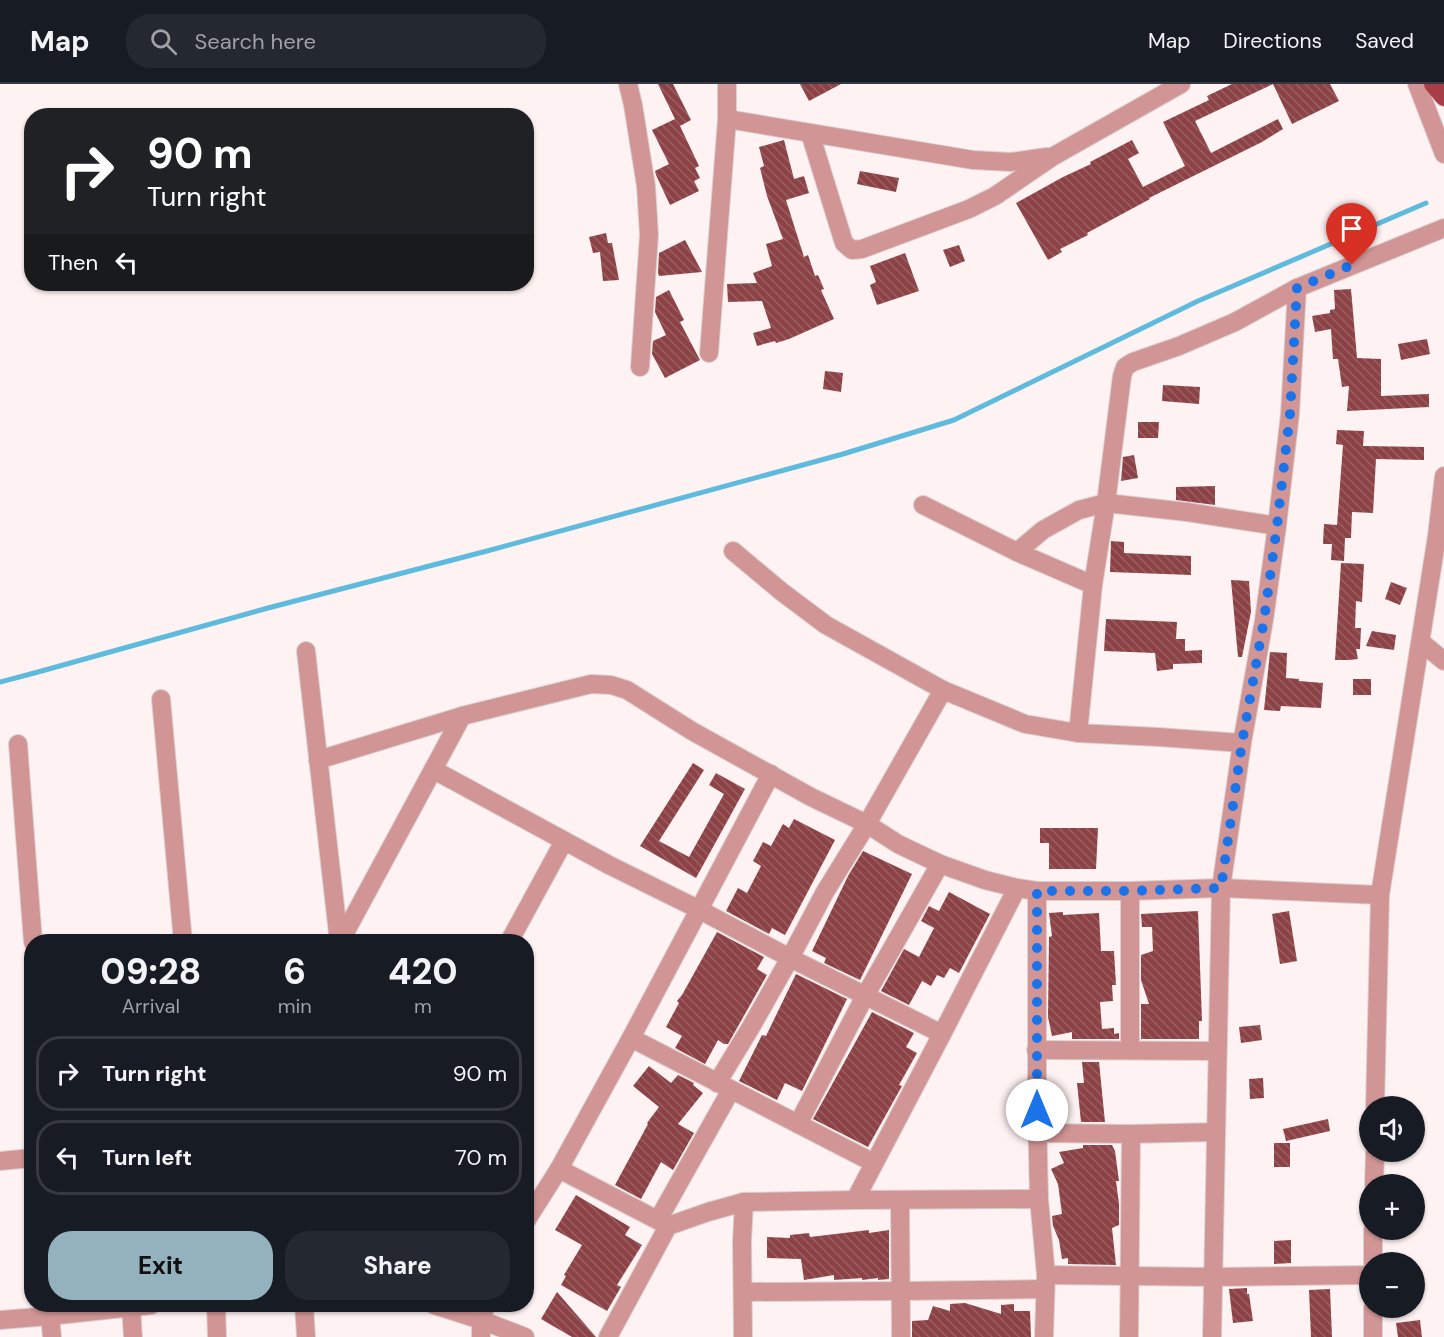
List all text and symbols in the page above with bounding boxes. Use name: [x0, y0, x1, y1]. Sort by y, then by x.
search box: [126, 14, 546, 68]
text: Map: [30, 23, 90, 60]
icon: search: [147, 25, 180, 58]
text: Search here: [195, 27, 316, 56]
text: Map: [1148, 27, 1190, 55]
text: Directions: [1223, 27, 1322, 55]
text: Saved: [1355, 27, 1414, 55]
text: 90 m: [147, 126, 253, 181]
icon: right: [48, 132, 126, 210]
text: Turn right: [147, 179, 267, 214]
pin: [1326, 203, 1377, 265]
icon: arrive: [1335, 212, 1368, 245]
icon: left: [110, 246, 143, 279]
text: Then: [48, 248, 98, 277]
text: 09:28: [100, 948, 201, 995]
text: 6: [283, 948, 306, 995]
text: 420: [388, 948, 458, 995]
text: Arrival: [122, 993, 180, 1019]
text: min: [278, 993, 312, 1019]
text: m: [414, 993, 432, 1019]
icon: right: [51, 1057, 84, 1090]
text: Turn right: [102, 1059, 207, 1088]
text: 90 m: [453, 1059, 507, 1088]
position arrow: [1005, 1078, 1069, 1142]
map controls: [1359, 1096, 1425, 1318]
button: sound: [1359, 1096, 1425, 1162]
icon: left: [51, 1141, 84, 1174]
text: Turn left: [102, 1143, 192, 1172]
text: 70 m: [455, 1143, 507, 1172]
button: +: [1359, 1174, 1425, 1240]
button: Exit: [48, 1231, 273, 1300]
button: Share: [285, 1231, 510, 1300]
button: −: [1359, 1252, 1425, 1318]

